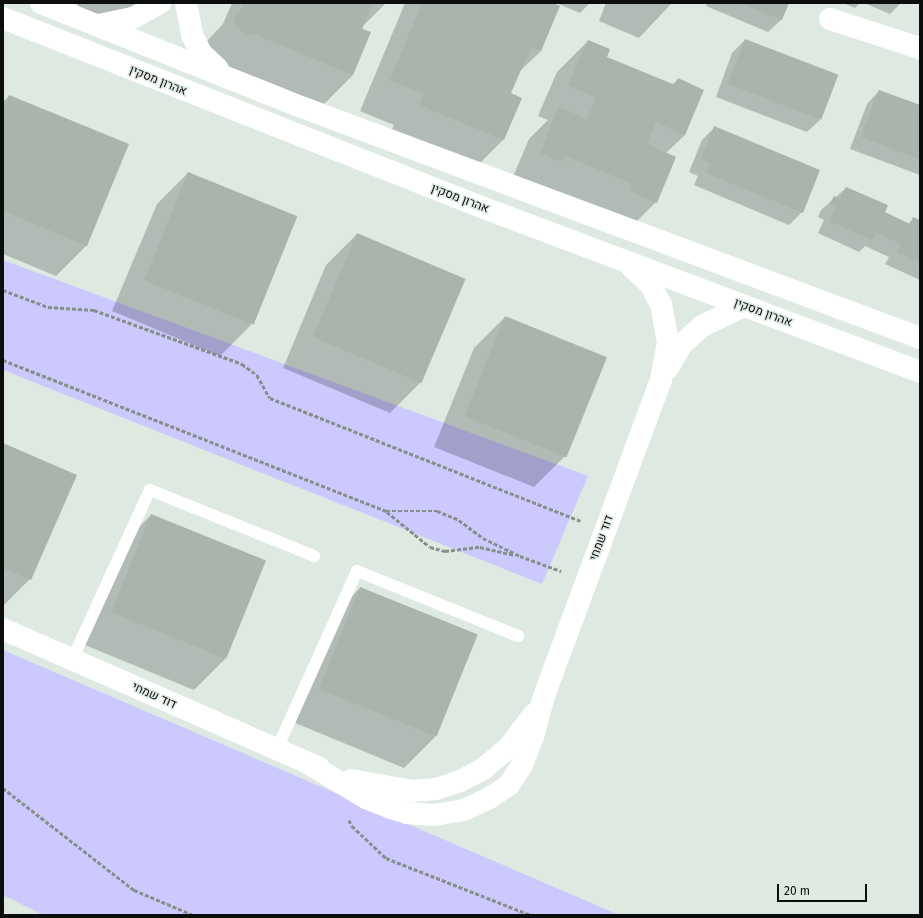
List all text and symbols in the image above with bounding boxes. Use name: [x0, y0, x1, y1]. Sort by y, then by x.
street label: אהרון מסקין: [127, 63, 189, 99]
street label: אהרון מסקין: [429, 181, 491, 217]
street label: אהרון מסקין: [732, 296, 794, 330]
street label: דוד שמחי: [587, 513, 617, 563]
street label: דוד שמחי: [129, 680, 179, 712]
scale bar: [779, 876, 869, 902]
text: 20 m: [784, 884, 810, 898]

